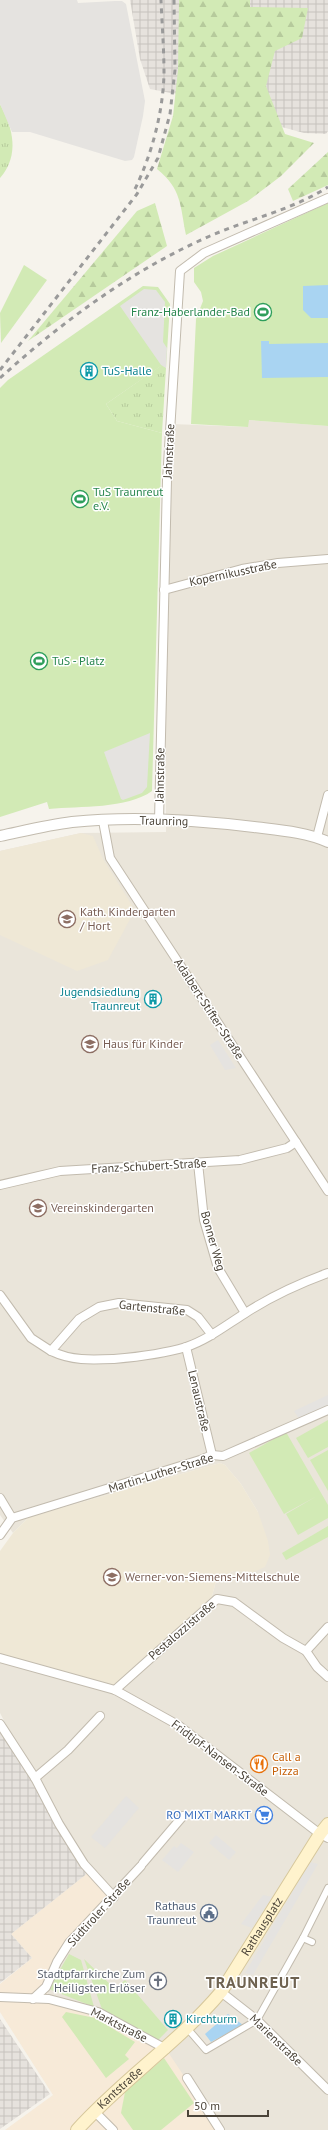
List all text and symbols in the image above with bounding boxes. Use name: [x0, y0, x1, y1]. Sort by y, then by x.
sports icon: Franz-Haberlander-Bad: [253, 302, 273, 322]
place label: Franz-Haberlander-Bad: [131, 304, 250, 319]
building icon: TuS-Halle: [79, 361, 99, 381]
place label: TuS-Halle: [102, 363, 152, 378]
street label: Jahnstraße: [160, 423, 177, 480]
place label: TuS Traunreut e.V.: [93, 484, 163, 513]
sports icon: TuS Traunreut e.V.: [70, 489, 90, 509]
street label: Kopernikusstraße: [188, 556, 278, 589]
sports icon: TuS - Platz: [29, 651, 49, 671]
place label: TuS - Platz: [52, 653, 105, 668]
street label: Jahnstraße: [152, 747, 167, 804]
street label: Traunring: [139, 813, 189, 828]
place label: Kath. Kindergarten / Hort: [79, 904, 176, 933]
school or university icon: Kath. Kindergarten / Hort: [57, 909, 77, 929]
street label: Adalbert-Stifter-Straße: [171, 955, 248, 1062]
place label: Jugendsiedlung Traunreut: [60, 984, 140, 1013]
building icon: Jugendsiedlung Traunreut: [143, 989, 163, 1009]
school or university icon: Haus für Kinder: [80, 1034, 100, 1054]
place label: Haus für Kinder: [103, 1036, 183, 1051]
street label: Franz-Schubert-Straße: [91, 1155, 207, 1176]
school or university icon: Vereinskindergarten: [28, 1198, 48, 1218]
place label: Vereinskindergarten: [50, 1200, 154, 1215]
street label: Bonner Weg: [198, 1209, 229, 1273]
street label: Gartenstraße: [118, 1297, 186, 1318]
street label: Lenaustraße: [185, 1369, 214, 1433]
street label: Martin-Luther-Straße: [106, 1449, 215, 1496]
school or university icon: Werner-von-Siemens-Mittelschule: [102, 1567, 122, 1587]
place label: Werner-von-Siemens-Mittelschule: [125, 1569, 300, 1584]
street label: Pestalozzistraße: [145, 1597, 218, 1663]
street label: Fridtjof-Nansen-Straße: [169, 1716, 272, 1799]
place label: Call a Pizza: [272, 1749, 301, 1778]
restaurant icon: Call a Pizza: [249, 1754, 269, 1774]
supermarket icon: RO MIXT MARKT: [254, 1805, 274, 1825]
place label: RO MIXT MARKT: [166, 1807, 251, 1822]
street label: Südtiroler Straße: [64, 1874, 134, 1949]
street label: Rathausplatz: [238, 1894, 286, 1958]
place label: Rathaus Traunreut: [147, 1898, 196, 1927]
public building icon: Rathaus Traunreut: [199, 1903, 219, 1923]
place label: Stadtpfarrkirche Zum Heiligsten Erlöser: [37, 1966, 145, 1995]
church icon: Stadtpfarrkirche Zum Heiligsten Erlöser: [148, 1971, 168, 1991]
district label: TRAUNREUT: [206, 1972, 300, 1992]
street label: Marktstraße: [88, 2004, 150, 2045]
building icon: Kirchturm: [163, 2009, 183, 2029]
place label: Kirchturm: [186, 2011, 237, 2026]
street label: Marienstraße: [247, 2011, 306, 2069]
street label: Kantstraße: [94, 2063, 145, 2112]
scale bar: [188, 2092, 268, 2118]
text: 50 m: [194, 2098, 220, 2113]

